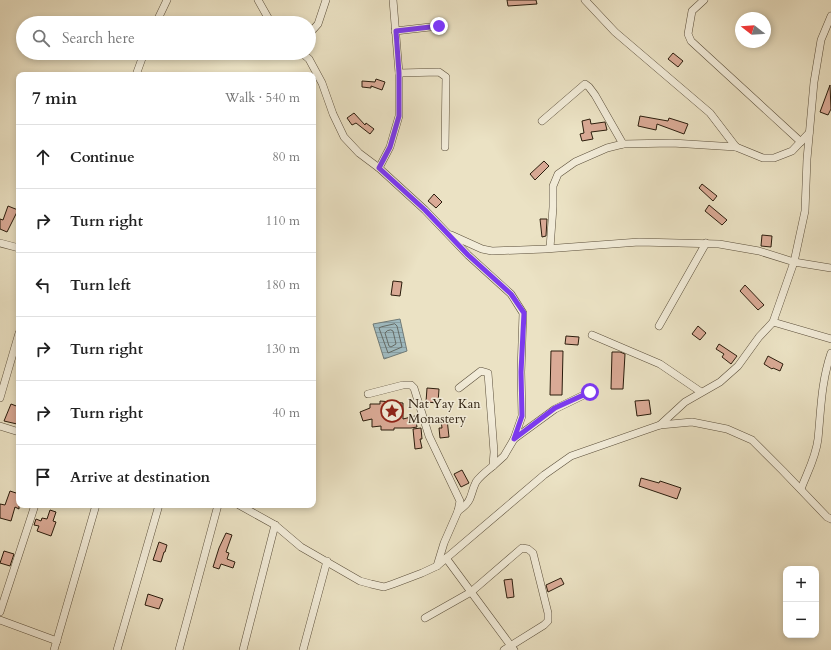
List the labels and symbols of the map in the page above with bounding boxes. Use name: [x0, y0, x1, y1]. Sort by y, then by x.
north arrow: [735, 12, 771, 48]
route end: [430, 17, 448, 35]
route start: [581, 383, 599, 401]
place label: Nat Yay Kan Monastery: [408, 395, 481, 428]
place icon: Nat Yay Kan Monastery: [379, 398, 405, 424]

